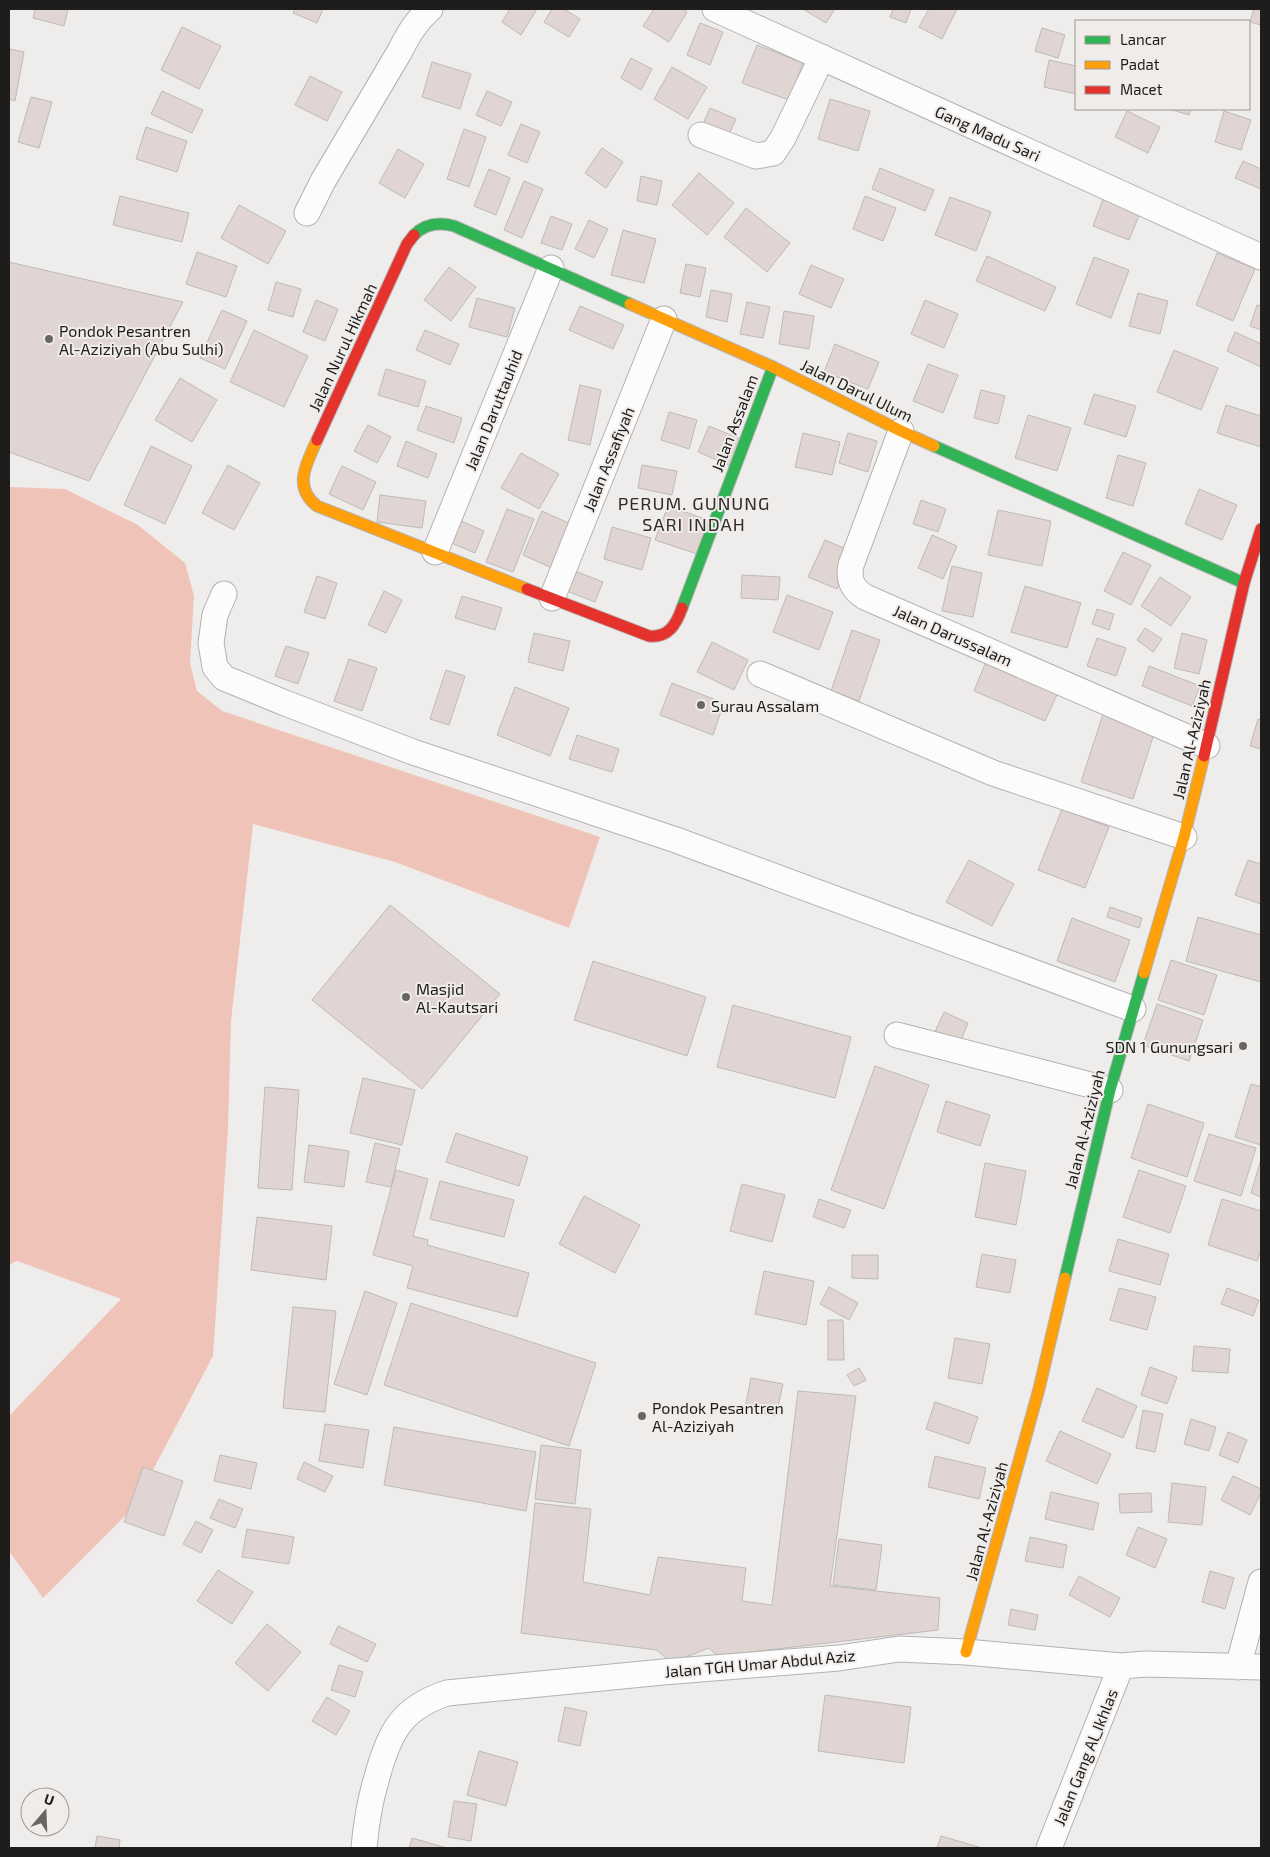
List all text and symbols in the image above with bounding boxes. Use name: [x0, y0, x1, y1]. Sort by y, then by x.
legend: [1075, 20, 1250, 110]
text: Lancar: [1120, 30, 1166, 48]
text: Padat: [1120, 55, 1160, 73]
text: Macet: [1120, 80, 1163, 98]
street label: Gang Madu Sari: [932, 101, 1044, 165]
street label: Jalan Nurul Hikmah: [304, 280, 380, 414]
place label: Pondok Pesantren Al-Aziziyah (Abu Sulhi): [59, 321, 223, 358]
marker: Pondok Pesantren Al-Aziziyah (Abu Sulhi): [43, 333, 55, 345]
street label: Jalan Daruttauhid: [460, 347, 526, 473]
street label: Jalan Darul Ulum: [798, 355, 916, 425]
street label: Jalan Assalam: [707, 372, 761, 474]
street label: Jalan Assafiyah: [578, 404, 638, 514]
district label: PERUM. GUNUNG SARI INDAH: [618, 492, 770, 535]
street label: Jalan Darussalam: [891, 600, 1015, 670]
street label: Jalan Al-Aziziyah: [1168, 677, 1214, 801]
place label: Surau Assalam: [711, 696, 819, 715]
marker: Surau Assalam: [695, 699, 707, 711]
place label: Masjid Al-Kautsari: [416, 979, 498, 1016]
marker: Masjid Al-Kautsari: [400, 991, 412, 1003]
place label: SDN 1 Gunungsari: [1106, 1037, 1233, 1056]
marker: SDN 1 Gunungsari: [1237, 1040, 1249, 1052]
street label: Jalan Al-Aziziyah: [1060, 1067, 1108, 1191]
place label: Pondok Pesantren Al-Aziziyah: [652, 1398, 784, 1435]
marker: Pondok Pesantren Al-Aziziyah: [636, 1410, 648, 1422]
street label: Jalan Al-Aziziyah: [961, 1459, 1011, 1583]
street label: Jalan TGH Umar Abdul Aziz: [664, 1645, 856, 1681]
street label: Jalan Gang Al_Ikhlas: [1049, 1686, 1121, 1828]
north arrow: [20, 1787, 70, 1837]
text: U: [42, 1790, 57, 1809]

